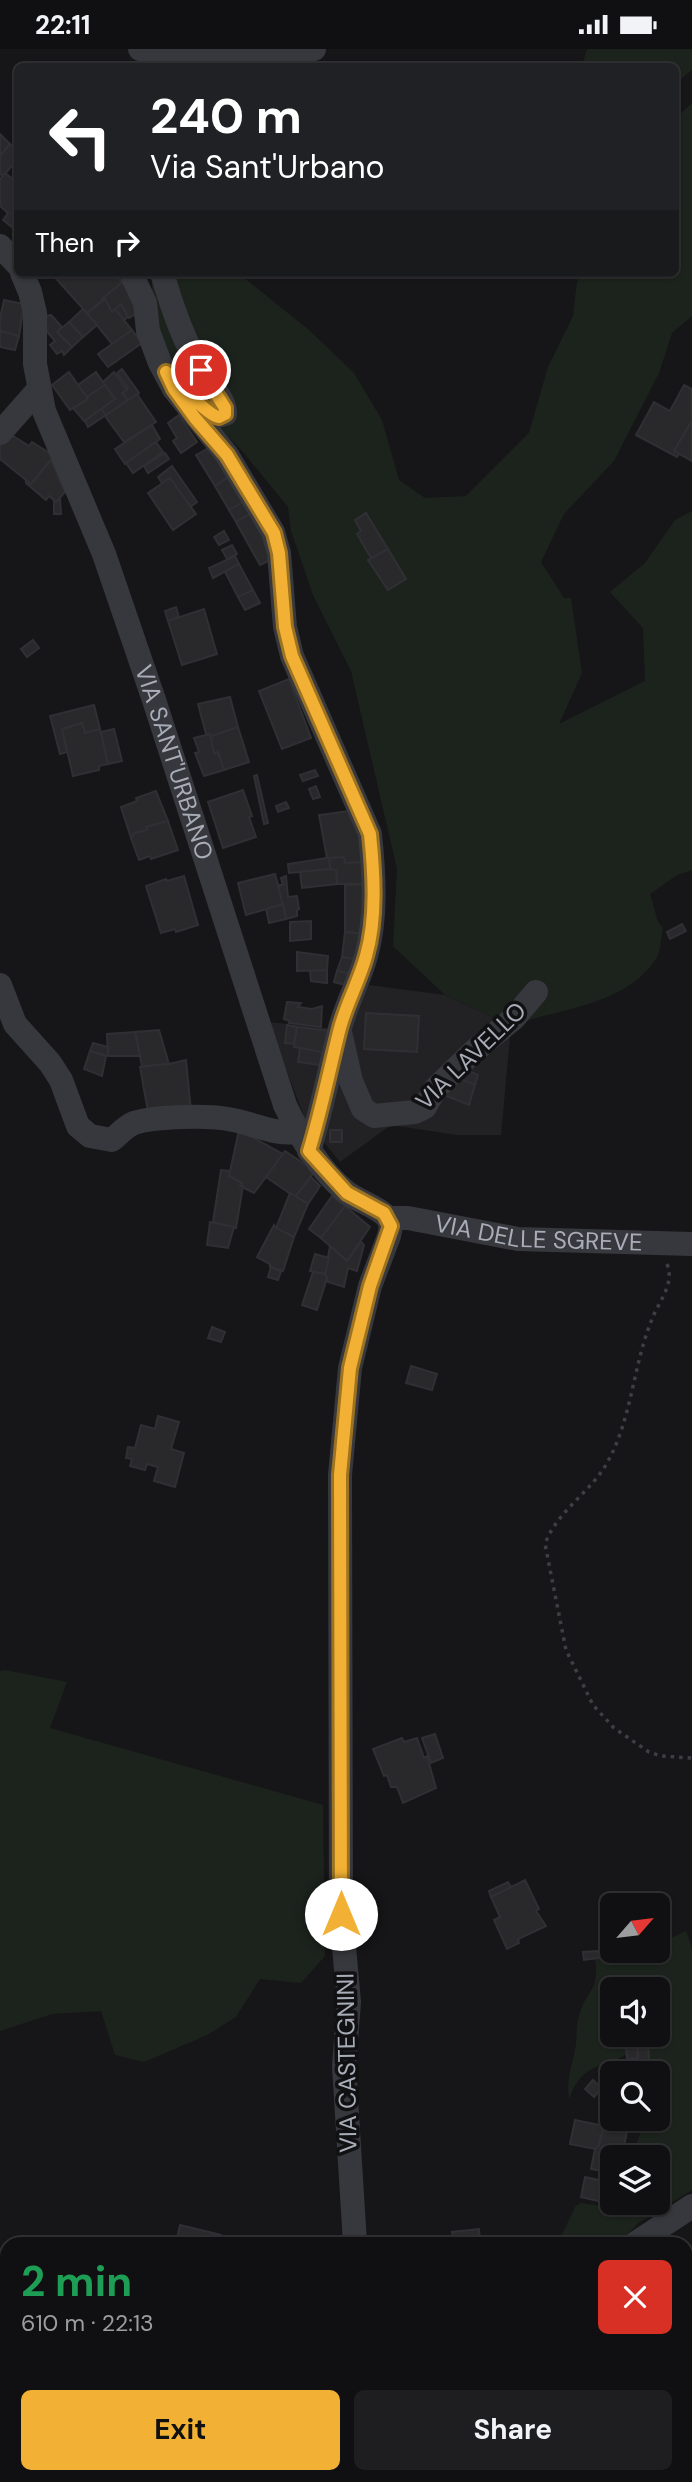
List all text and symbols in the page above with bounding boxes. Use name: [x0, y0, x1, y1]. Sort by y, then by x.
text: 22:11: [35, 8, 91, 42]
text: 240 m: [150, 84, 302, 148]
icon: left: [35, 91, 126, 182]
text: Via Sant'Urbano: [150, 146, 385, 188]
icon: right: [108, 224, 146, 262]
text: Then: [35, 226, 94, 260]
pin: [171, 340, 231, 400]
icon: arrive: [182, 351, 220, 389]
street label: VIA SANT'URBANO: [128, 661, 221, 864]
street label: VIA LAVELLO: [409, 995, 533, 1116]
street label: VIA DELLE SGREVE: [432, 1207, 643, 1258]
position arrow: [304, 1877, 378, 1951]
north arrow: [600, 1893, 670, 1963]
map controls: [600, 1893, 670, 2215]
street label: VIA CASTEGNINI: [329, 1973, 364, 2153]
button: sound: [600, 1977, 670, 2047]
button: search: [600, 2061, 670, 2131]
button: layers: [600, 2145, 670, 2215]
text: 2 min: [21, 2254, 132, 2309]
button: close: [598, 2260, 672, 2334]
text: 610 m · 22:13: [21, 2308, 154, 2338]
button: Exit: [21, 2390, 340, 2470]
button: Share: [354, 2390, 672, 2470]

